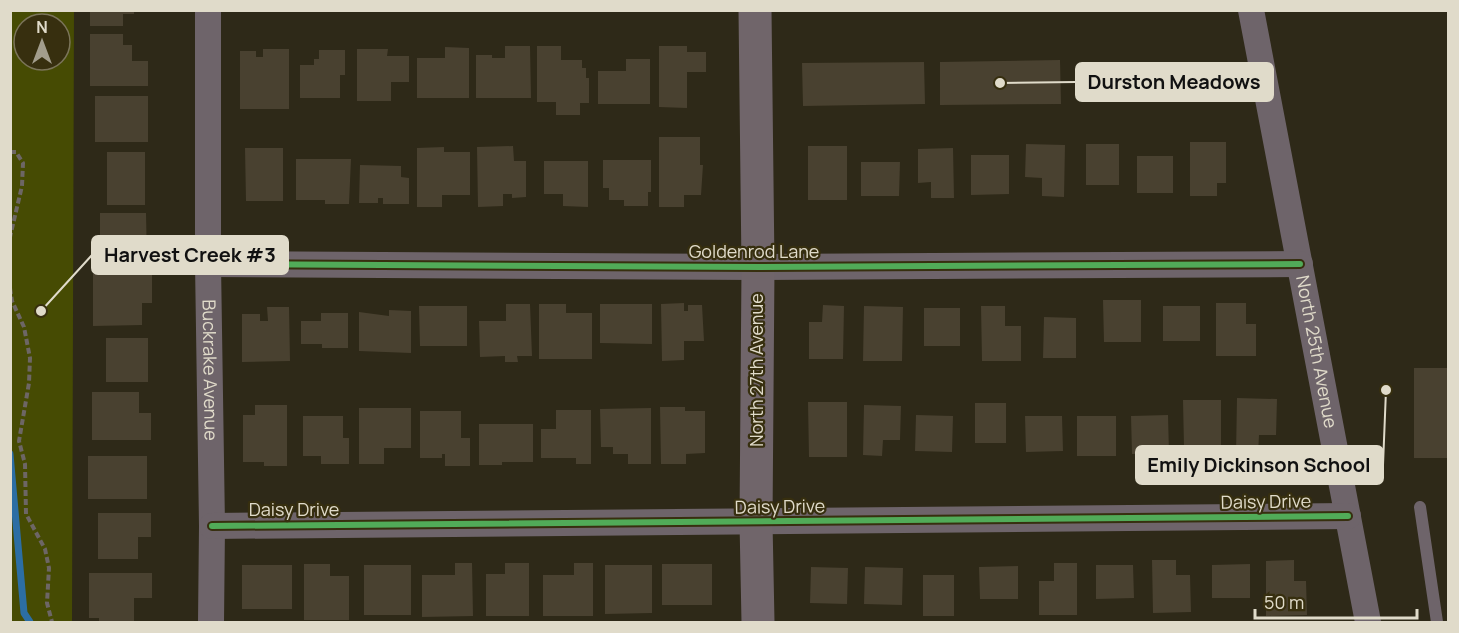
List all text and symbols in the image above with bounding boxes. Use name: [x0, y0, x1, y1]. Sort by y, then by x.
north arrow: [12, 12, 72, 72]
text: N: [36, 16, 48, 38]
callout: Durston Meadows: [1076, 63, 1273, 101]
text: Durston Meadows: [1087, 68, 1261, 95]
callout: Harvest Creek #3: [92, 236, 288, 274]
street label: Goldenrod Lane: [689, 239, 819, 263]
text: Harvest Creek #3: [104, 241, 276, 268]
street label: North 25th Avenue: [1291, 273, 1344, 430]
street label: North 27th Avenue: [744, 293, 768, 447]
street label: Buckrake Avenue: [198, 299, 224, 441]
callout: Emily Dickinson School: [1136, 446, 1383, 484]
text: Emily Dickinson School: [1147, 451, 1371, 478]
street label: Daisy Drive: [1220, 488, 1311, 514]
street label: Daisy Drive: [734, 493, 825, 519]
street label: Daisy Drive: [249, 497, 339, 521]
scale bar: [1255, 582, 1417, 620]
text: 50 m: [1264, 590, 1304, 614]

